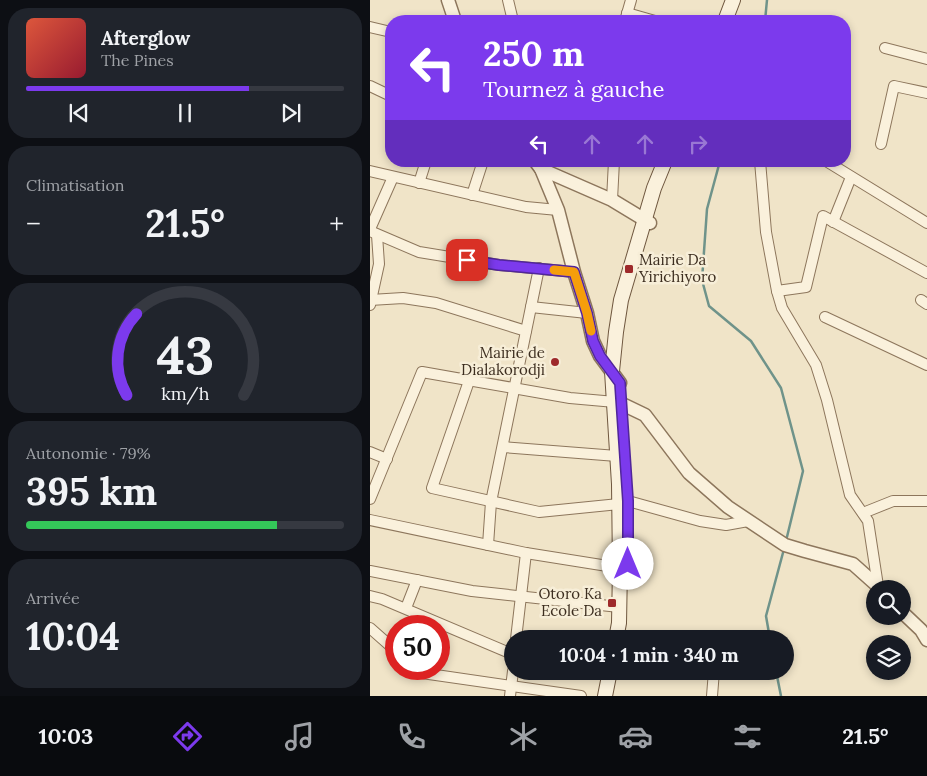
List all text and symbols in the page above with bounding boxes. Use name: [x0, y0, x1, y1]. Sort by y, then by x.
text: Afterglow: [101, 26, 190, 50]
text: 250 m: [483, 31, 584, 76]
icon: left: [400, 35, 465, 100]
text: The Pines: [101, 50, 174, 70]
text: Tournez à gauche: [483, 75, 664, 103]
icon: previous: [65, 99, 93, 127]
icon: pause: [171, 99, 199, 127]
icon: next: [277, 99, 305, 127]
icon: left: [525, 130, 553, 158]
icon: ahead: [578, 130, 606, 158]
icon: ahead: [631, 130, 659, 158]
icon: right: [684, 130, 712, 158]
text: Climatisation: [26, 175, 124, 195]
text: 21.5°: [145, 199, 225, 247]
text: −: [26, 206, 41, 242]
text: +: [329, 206, 344, 242]
pin: [446, 239, 488, 281]
icon: arrive: [453, 246, 481, 274]
place label: Mairie Da Yirichiyoro: [638, 250, 716, 286]
marker: Mairie Da Yirichiyoro: [623, 263, 635, 275]
text: 43: [156, 322, 214, 388]
place label: Mairie de Dialakorodji: [461, 343, 545, 379]
marker: Mairie de Dialakorodji: [549, 356, 561, 368]
text: km/h: [161, 382, 209, 405]
text: Autonomie · 79%: [26, 443, 151, 463]
text: 395 km: [26, 467, 157, 515]
position arrow: [601, 537, 653, 589]
map controls: [866, 580, 911, 680]
button: search: [866, 580, 911, 625]
place label: Otoro Ka Ecole Da: [538, 584, 602, 620]
text: Arrivée: [26, 588, 80, 608]
marker: Otoro Ka Ecole Da: [606, 597, 618, 609]
text: 10:04: [26, 612, 120, 660]
speed limit sign: 50: [385, 615, 450, 680]
button: layers: [866, 635, 911, 680]
text: 10:04 · 1 min · 340 m: [559, 643, 739, 667]
icon: directions: [170, 719, 205, 754]
icon: music: [282, 719, 317, 754]
icon: phone: [394, 719, 429, 754]
icon: climate: [506, 719, 541, 754]
icon: car: [618, 719, 653, 754]
icon: filters: [730, 719, 765, 754]
text: 10:03: [39, 722, 93, 750]
text: 21.5°: [842, 722, 888, 750]

